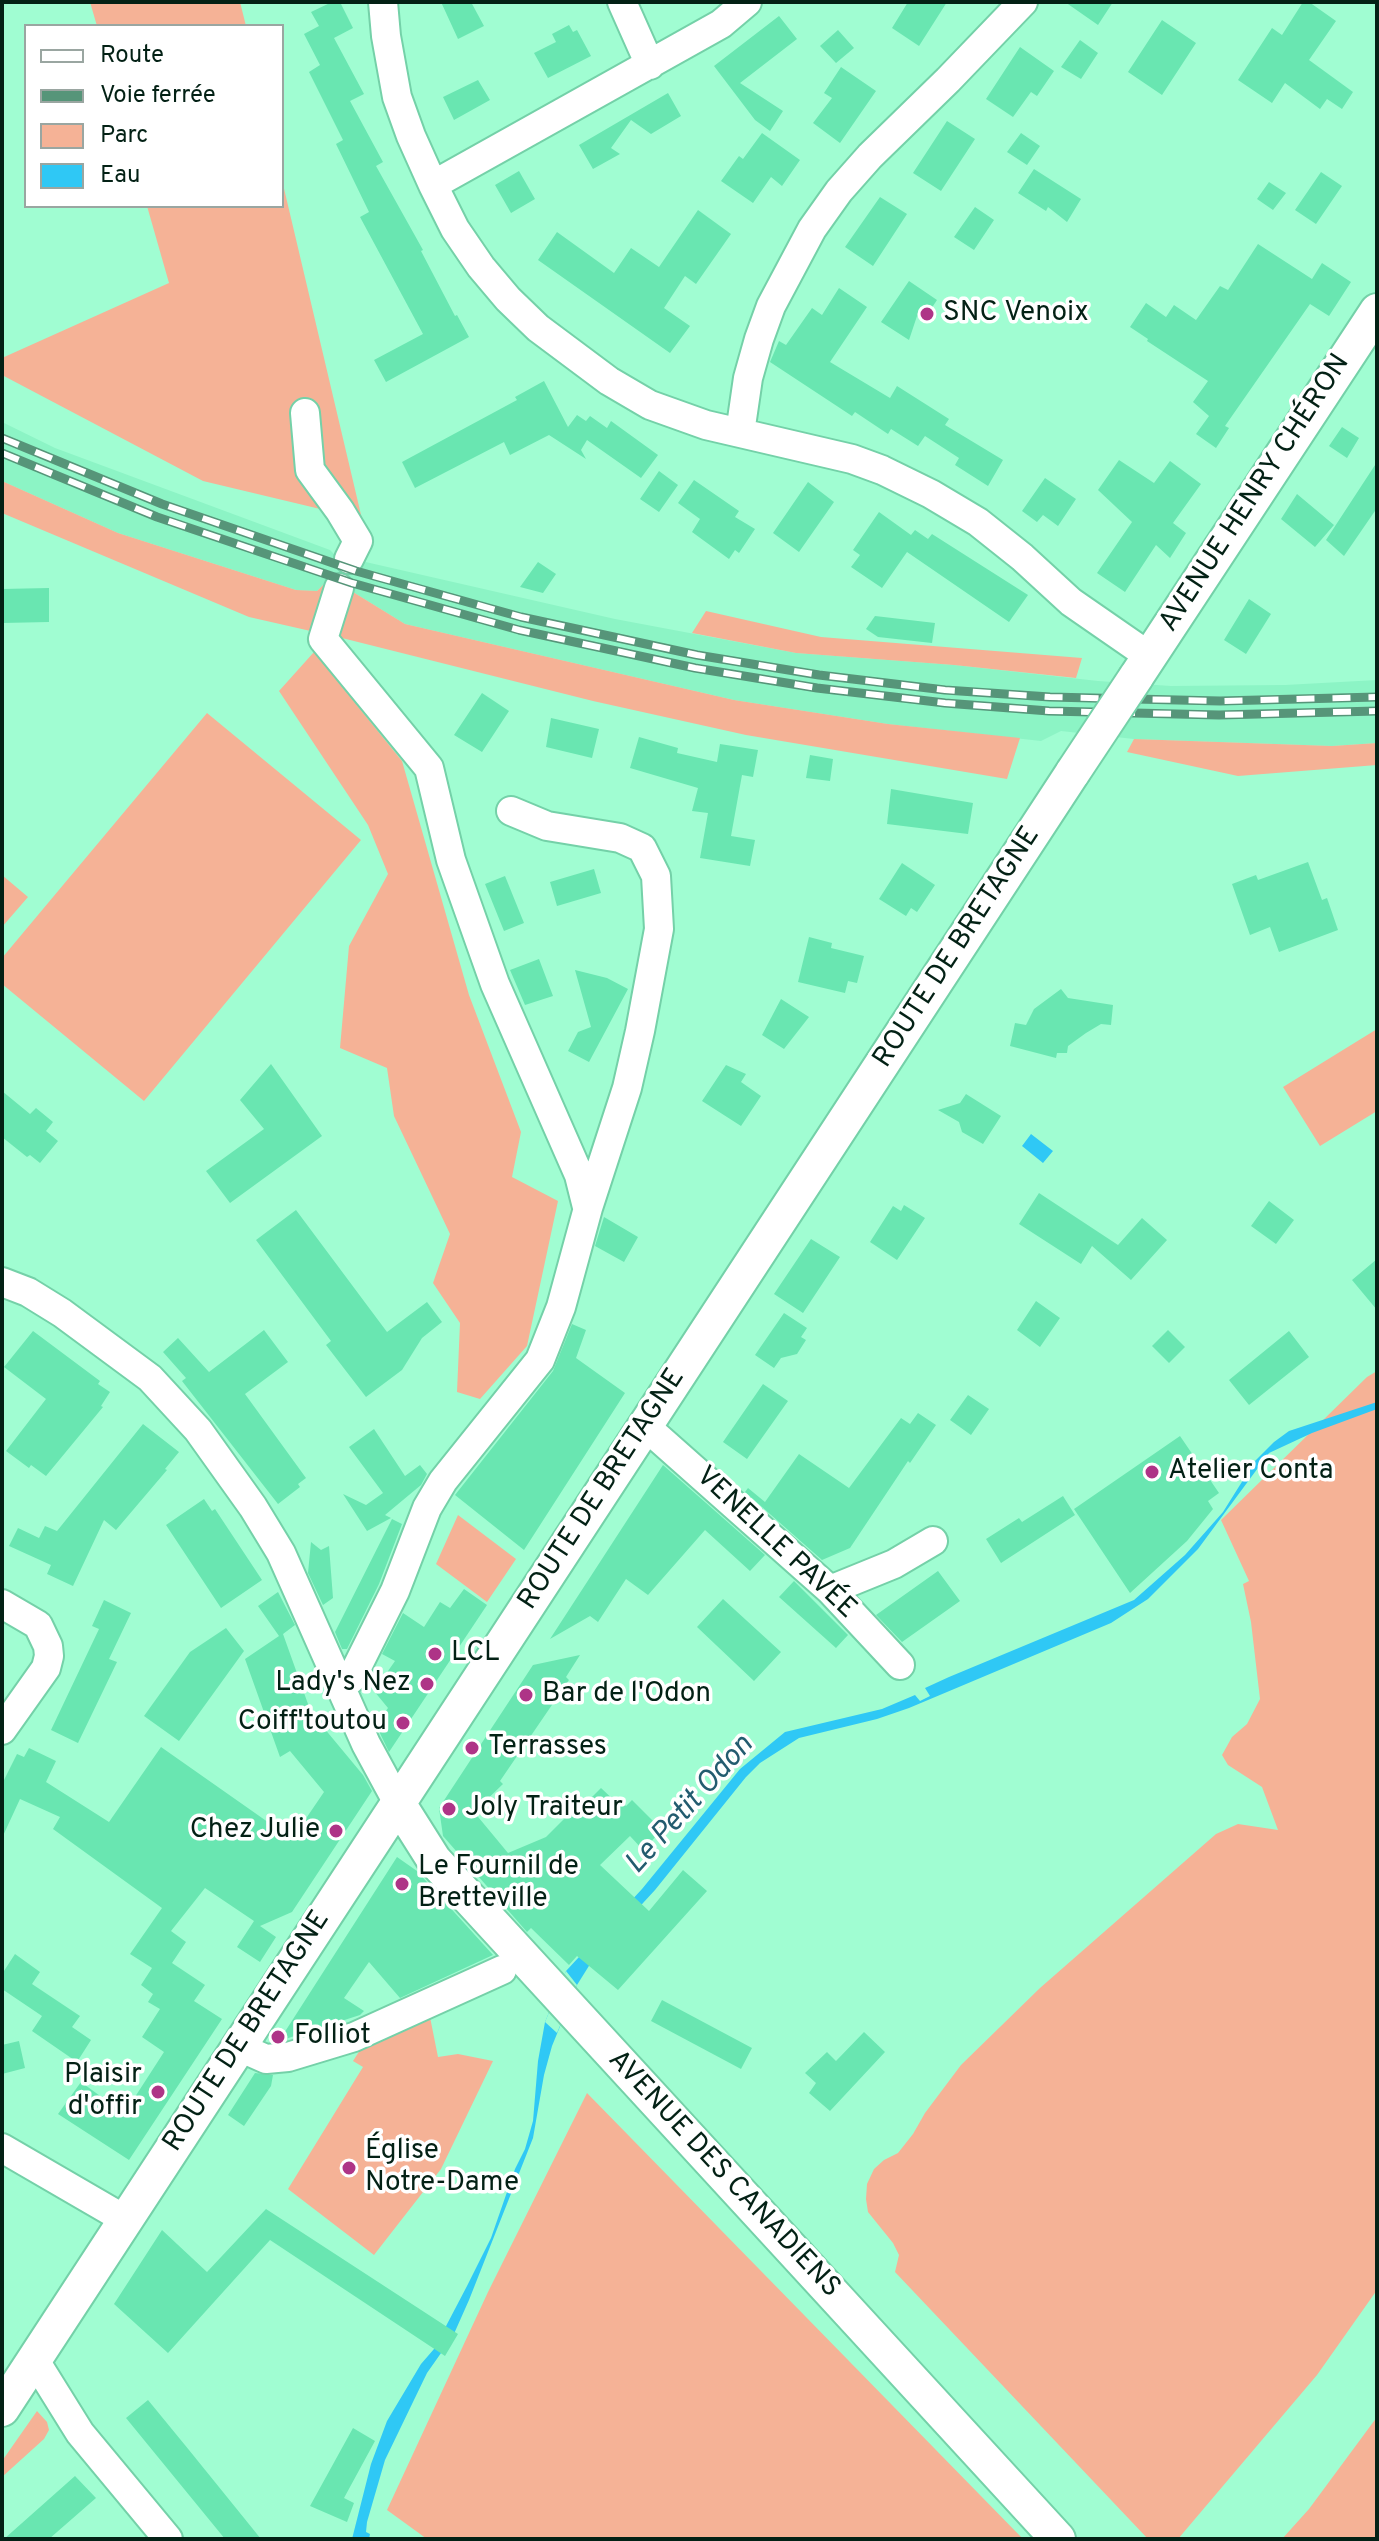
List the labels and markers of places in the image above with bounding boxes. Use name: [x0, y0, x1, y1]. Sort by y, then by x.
place label: SNC Venoix: [943, 297, 1089, 331]
marker: SNC Venoix: [918, 305, 936, 323]
place label: Atelier Conta: [1168, 1455, 1333, 1489]
marker: Atelier Conta: [1143, 1463, 1161, 1481]
place label: LCL: [451, 1637, 500, 1671]
marker: LCL: [426, 1645, 444, 1663]
place label: Lady's Nez: [275, 1667, 411, 1701]
marker: Lady's Nez: [418, 1675, 436, 1693]
place label: Bar de l'Odon: [542, 1678, 711, 1712]
marker: Bar de l'Odon: [517, 1686, 535, 1704]
place label: Coiff'toutou: [238, 1706, 387, 1740]
marker: Coiff'toutou: [394, 1714, 412, 1732]
place label: Terrasses: [488, 1731, 607, 1765]
marker: Terrasses: [463, 1739, 481, 1757]
place label: Joly Traiteur: [465, 1792, 623, 1826]
marker: Joly Traiteur: [440, 1800, 458, 1818]
place label: Chez Julie: [190, 1814, 320, 1848]
marker: Chez Julie: [327, 1822, 345, 1840]
place label: Le Fournil de Bretteville: [418, 1851, 579, 1917]
marker: Le Fournil de Bretteville: [393, 1875, 411, 1893]
place label: Folliot: [294, 2020, 371, 2054]
marker: Folliot: [269, 2028, 287, 2046]
place label: Plaisir d'offir: [64, 2059, 142, 2125]
marker: Plaisir d'offir: [149, 2083, 167, 2101]
place label: Église Notre-Dame: [365, 2135, 519, 2201]
marker: Église Notre-Dame: [340, 2159, 358, 2177]

